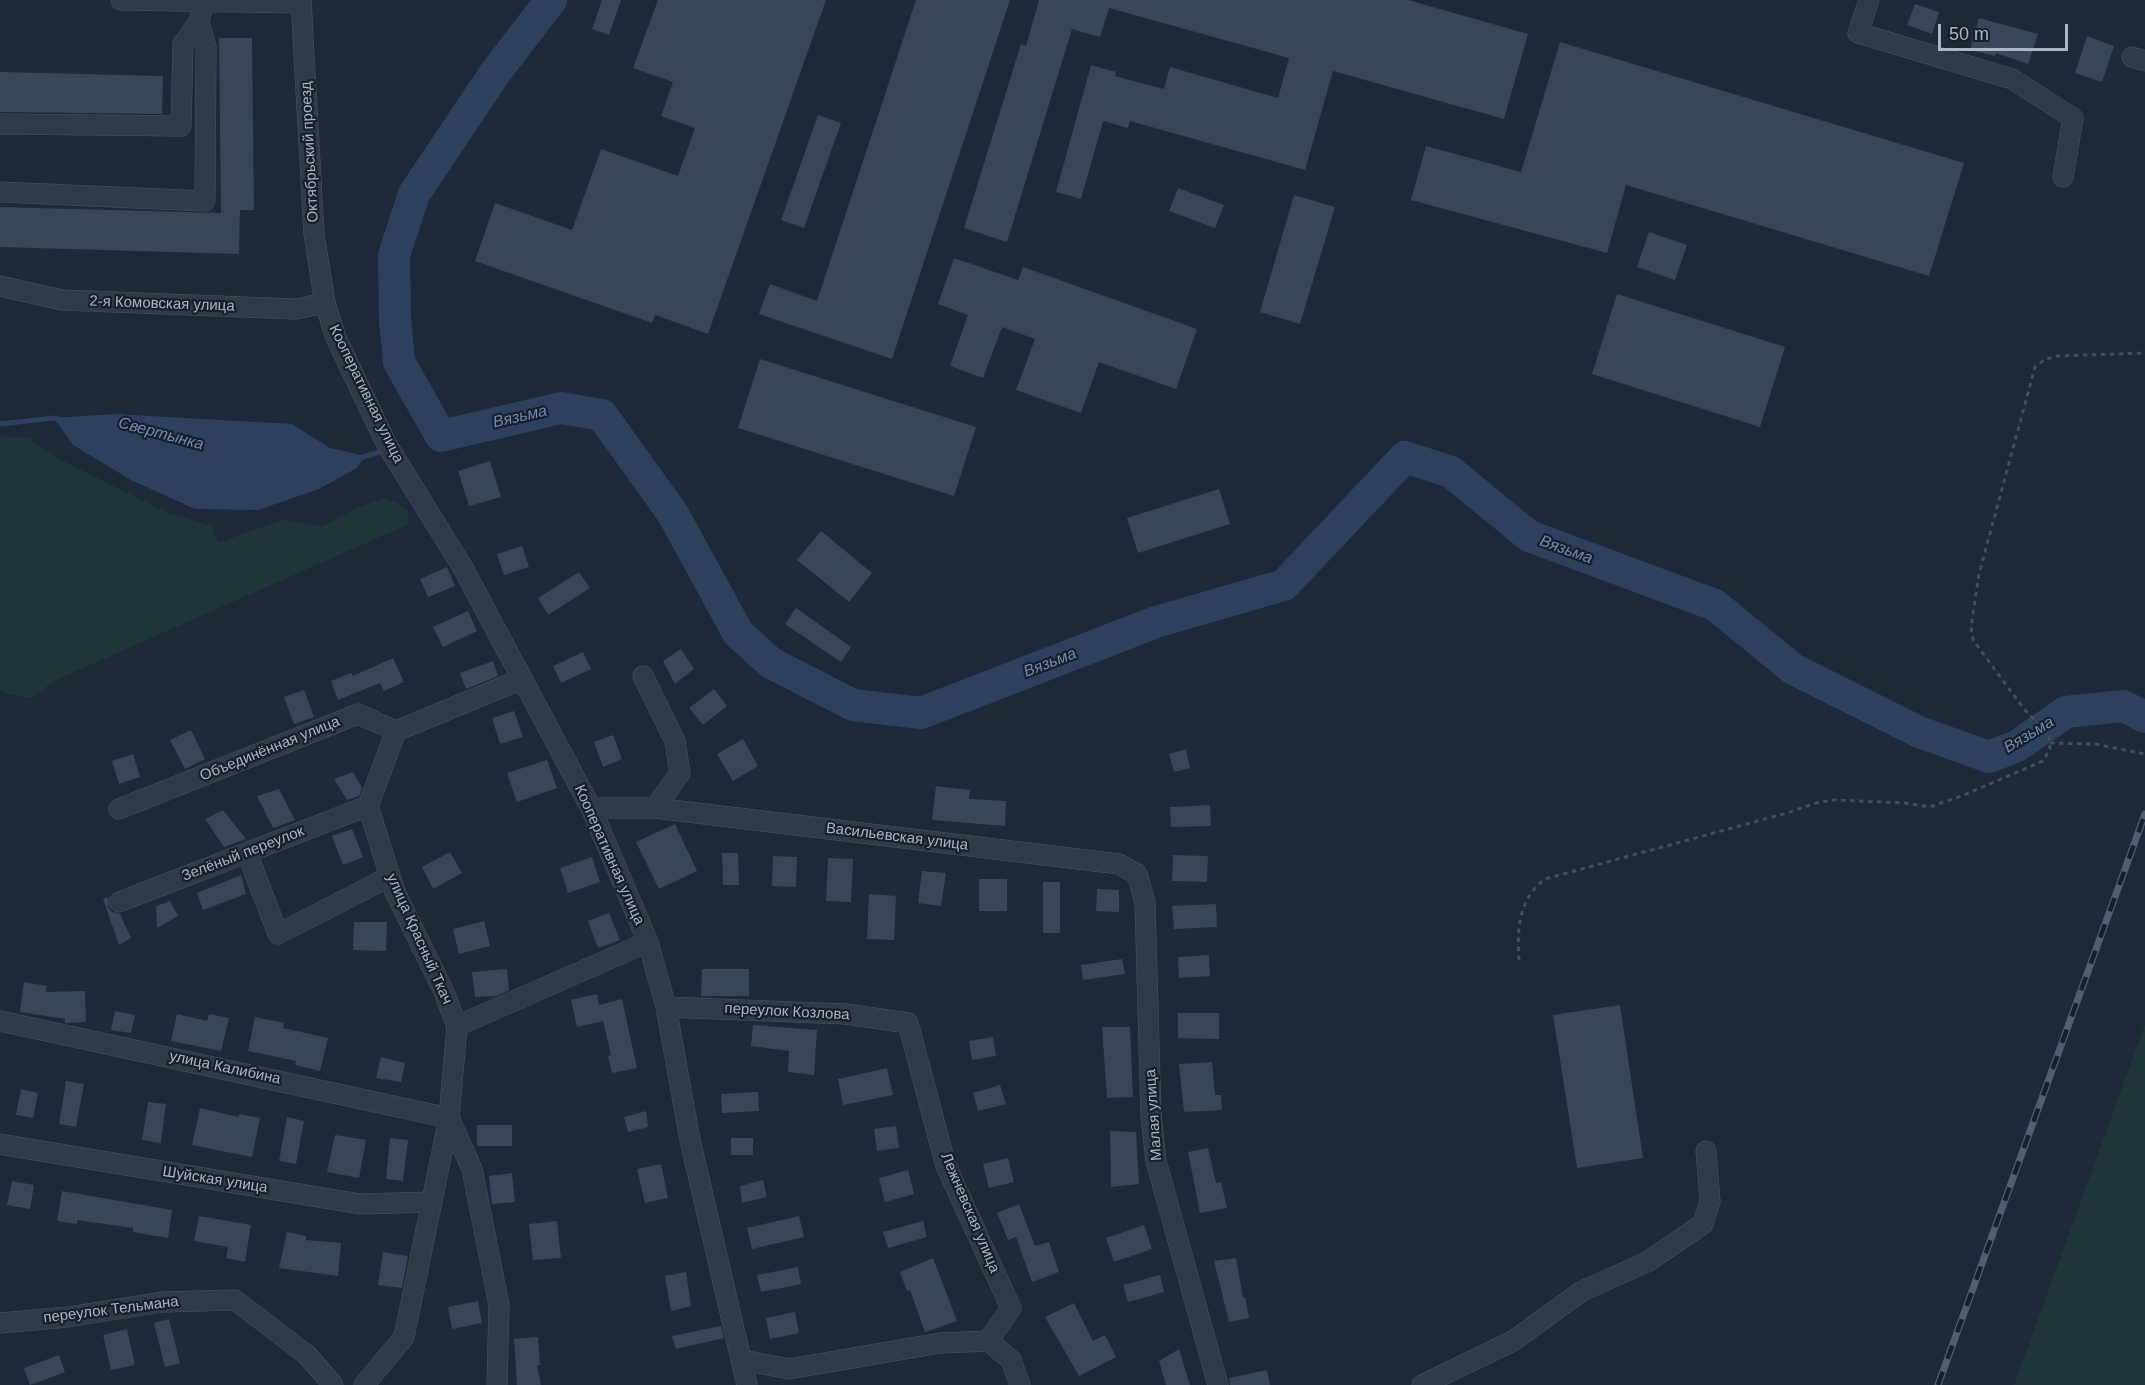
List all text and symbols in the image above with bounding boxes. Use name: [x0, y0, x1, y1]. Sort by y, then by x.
scale bar: [1941, 12, 2072, 50]
text: 50 m: [1949, 24, 1989, 44]
street label: Октябрьский проезд: [297, 81, 323, 223]
street label: 2-я Комовская улица: [89, 292, 235, 316]
street label: Кооперативная улица: [325, 322, 407, 466]
water label: Вязьма: [491, 401, 549, 433]
water label: Свертынка: [116, 413, 206, 455]
water label: Вязьма: [1537, 532, 1595, 568]
water label: Вязьма: [1021, 644, 1079, 682]
street label: Объединённая улица: [197, 713, 343, 785]
water label: Вязьма: [2001, 713, 2057, 757]
street label: Кооперативная улица: [570, 782, 648, 928]
street label: Васильевская улица: [825, 819, 969, 855]
street label: Зелёный переулок: [179, 822, 307, 886]
street label: улица Красный Ткач: [382, 871, 456, 1007]
street label: переулок Козлова: [724, 1000, 850, 1024]
street label: улица Калибина: [168, 1047, 282, 1089]
street label: Малая улица: [1142, 1069, 1166, 1161]
street label: Лежневская улица: [937, 1150, 1003, 1276]
street label: Шуйская улица: [161, 1163, 269, 1197]
street label: переулок Тельмана: [42, 1293, 180, 1327]

